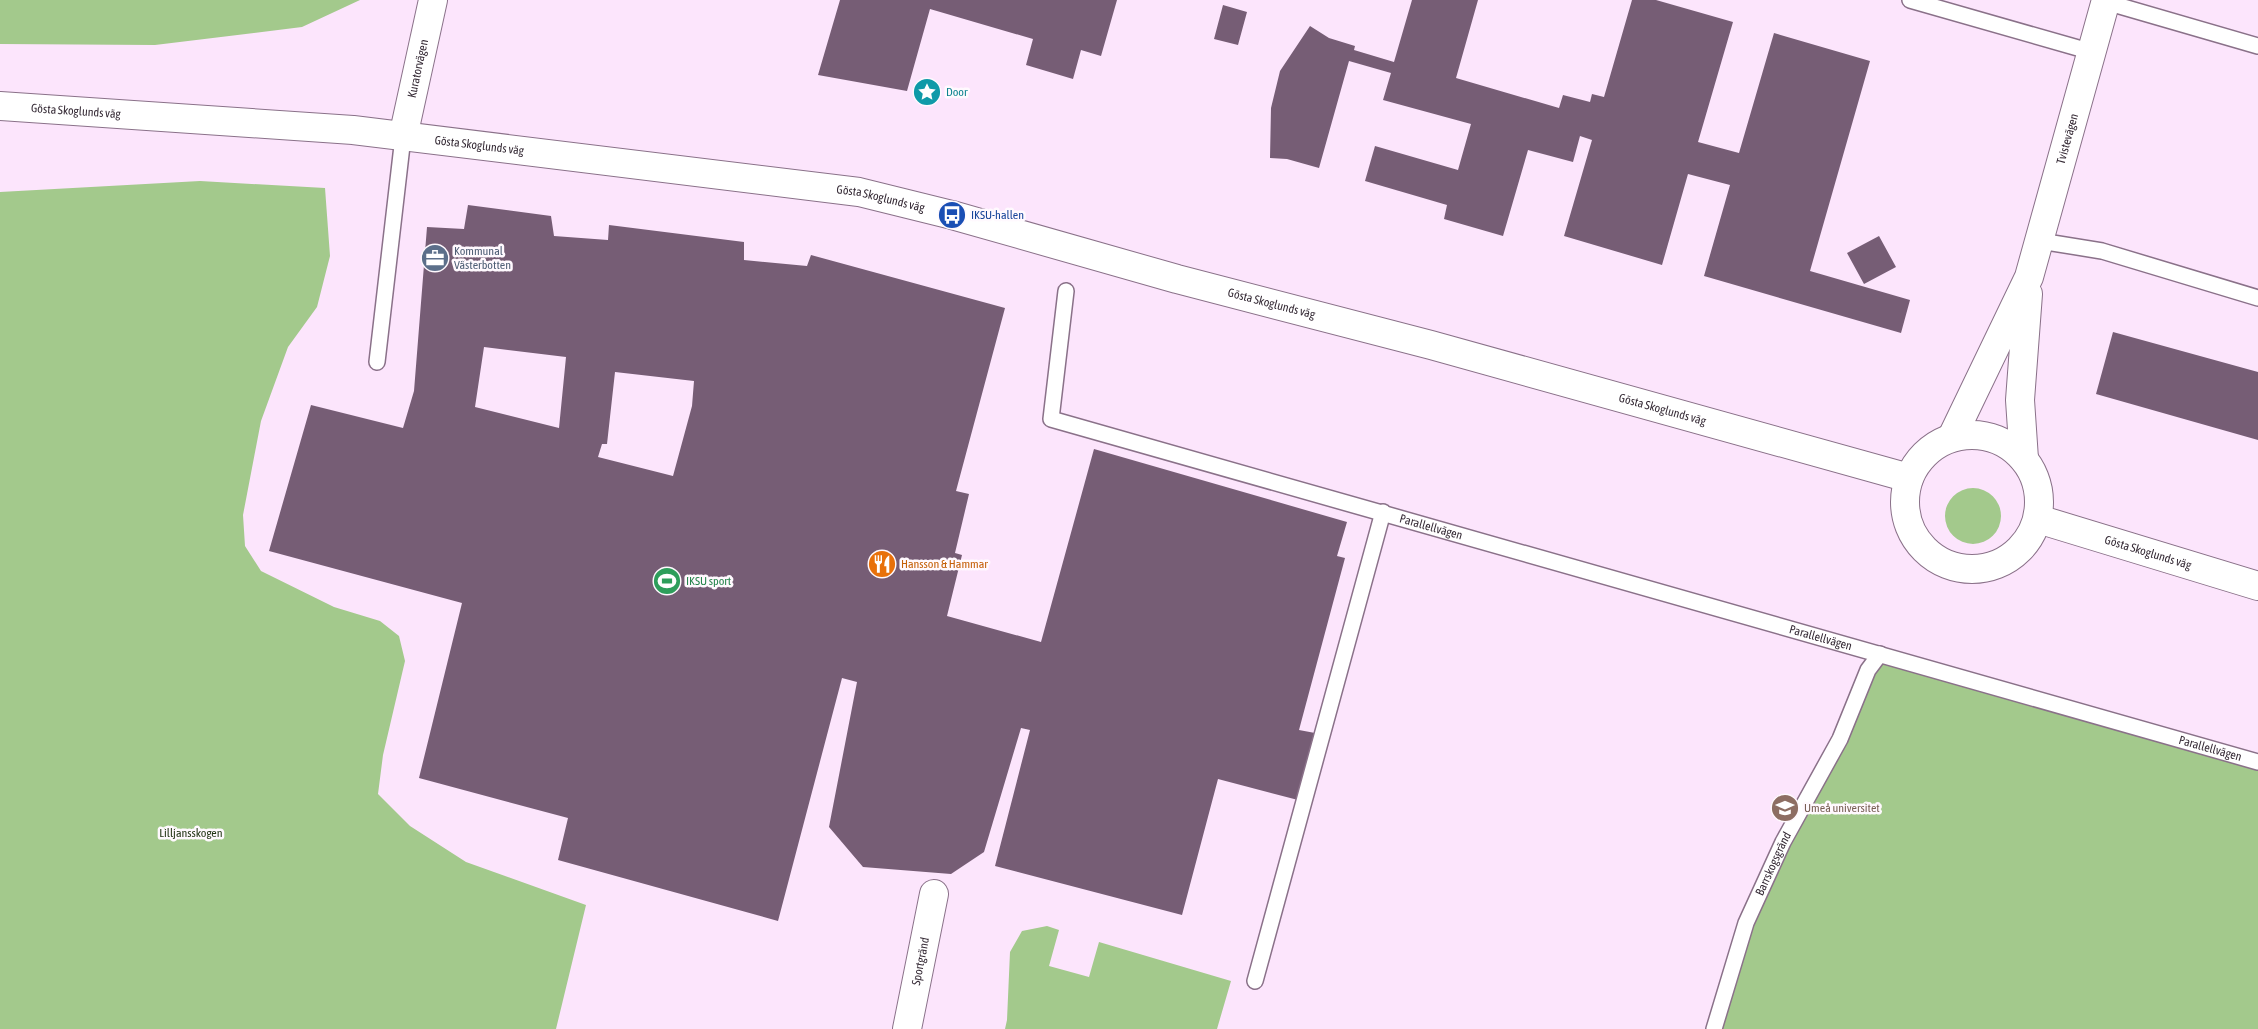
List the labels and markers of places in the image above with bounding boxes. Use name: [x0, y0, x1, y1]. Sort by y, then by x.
place icon: Door: [912, 77, 942, 107]
place label: Door: [946, 85, 968, 99]
bus stop icon: IKSU-hallen: [937, 200, 967, 230]
place label: IKSU-hallen: [971, 208, 1024, 222]
office icon: Kommunal Västerbotten: [420, 243, 450, 273]
place label: Kommunal Västerbotten: [454, 244, 511, 272]
restaurant icon: Hansson & Hammar: [867, 549, 897, 579]
place label: Hansson & Hammar: [901, 557, 988, 571]
sports icon: IKSU sport: [652, 566, 682, 596]
place label: IKSU sport: [686, 574, 732, 588]
school or university icon: Umeå universitet: [1770, 793, 1800, 823]
place label: Umeå universitet: [1804, 801, 1880, 815]

